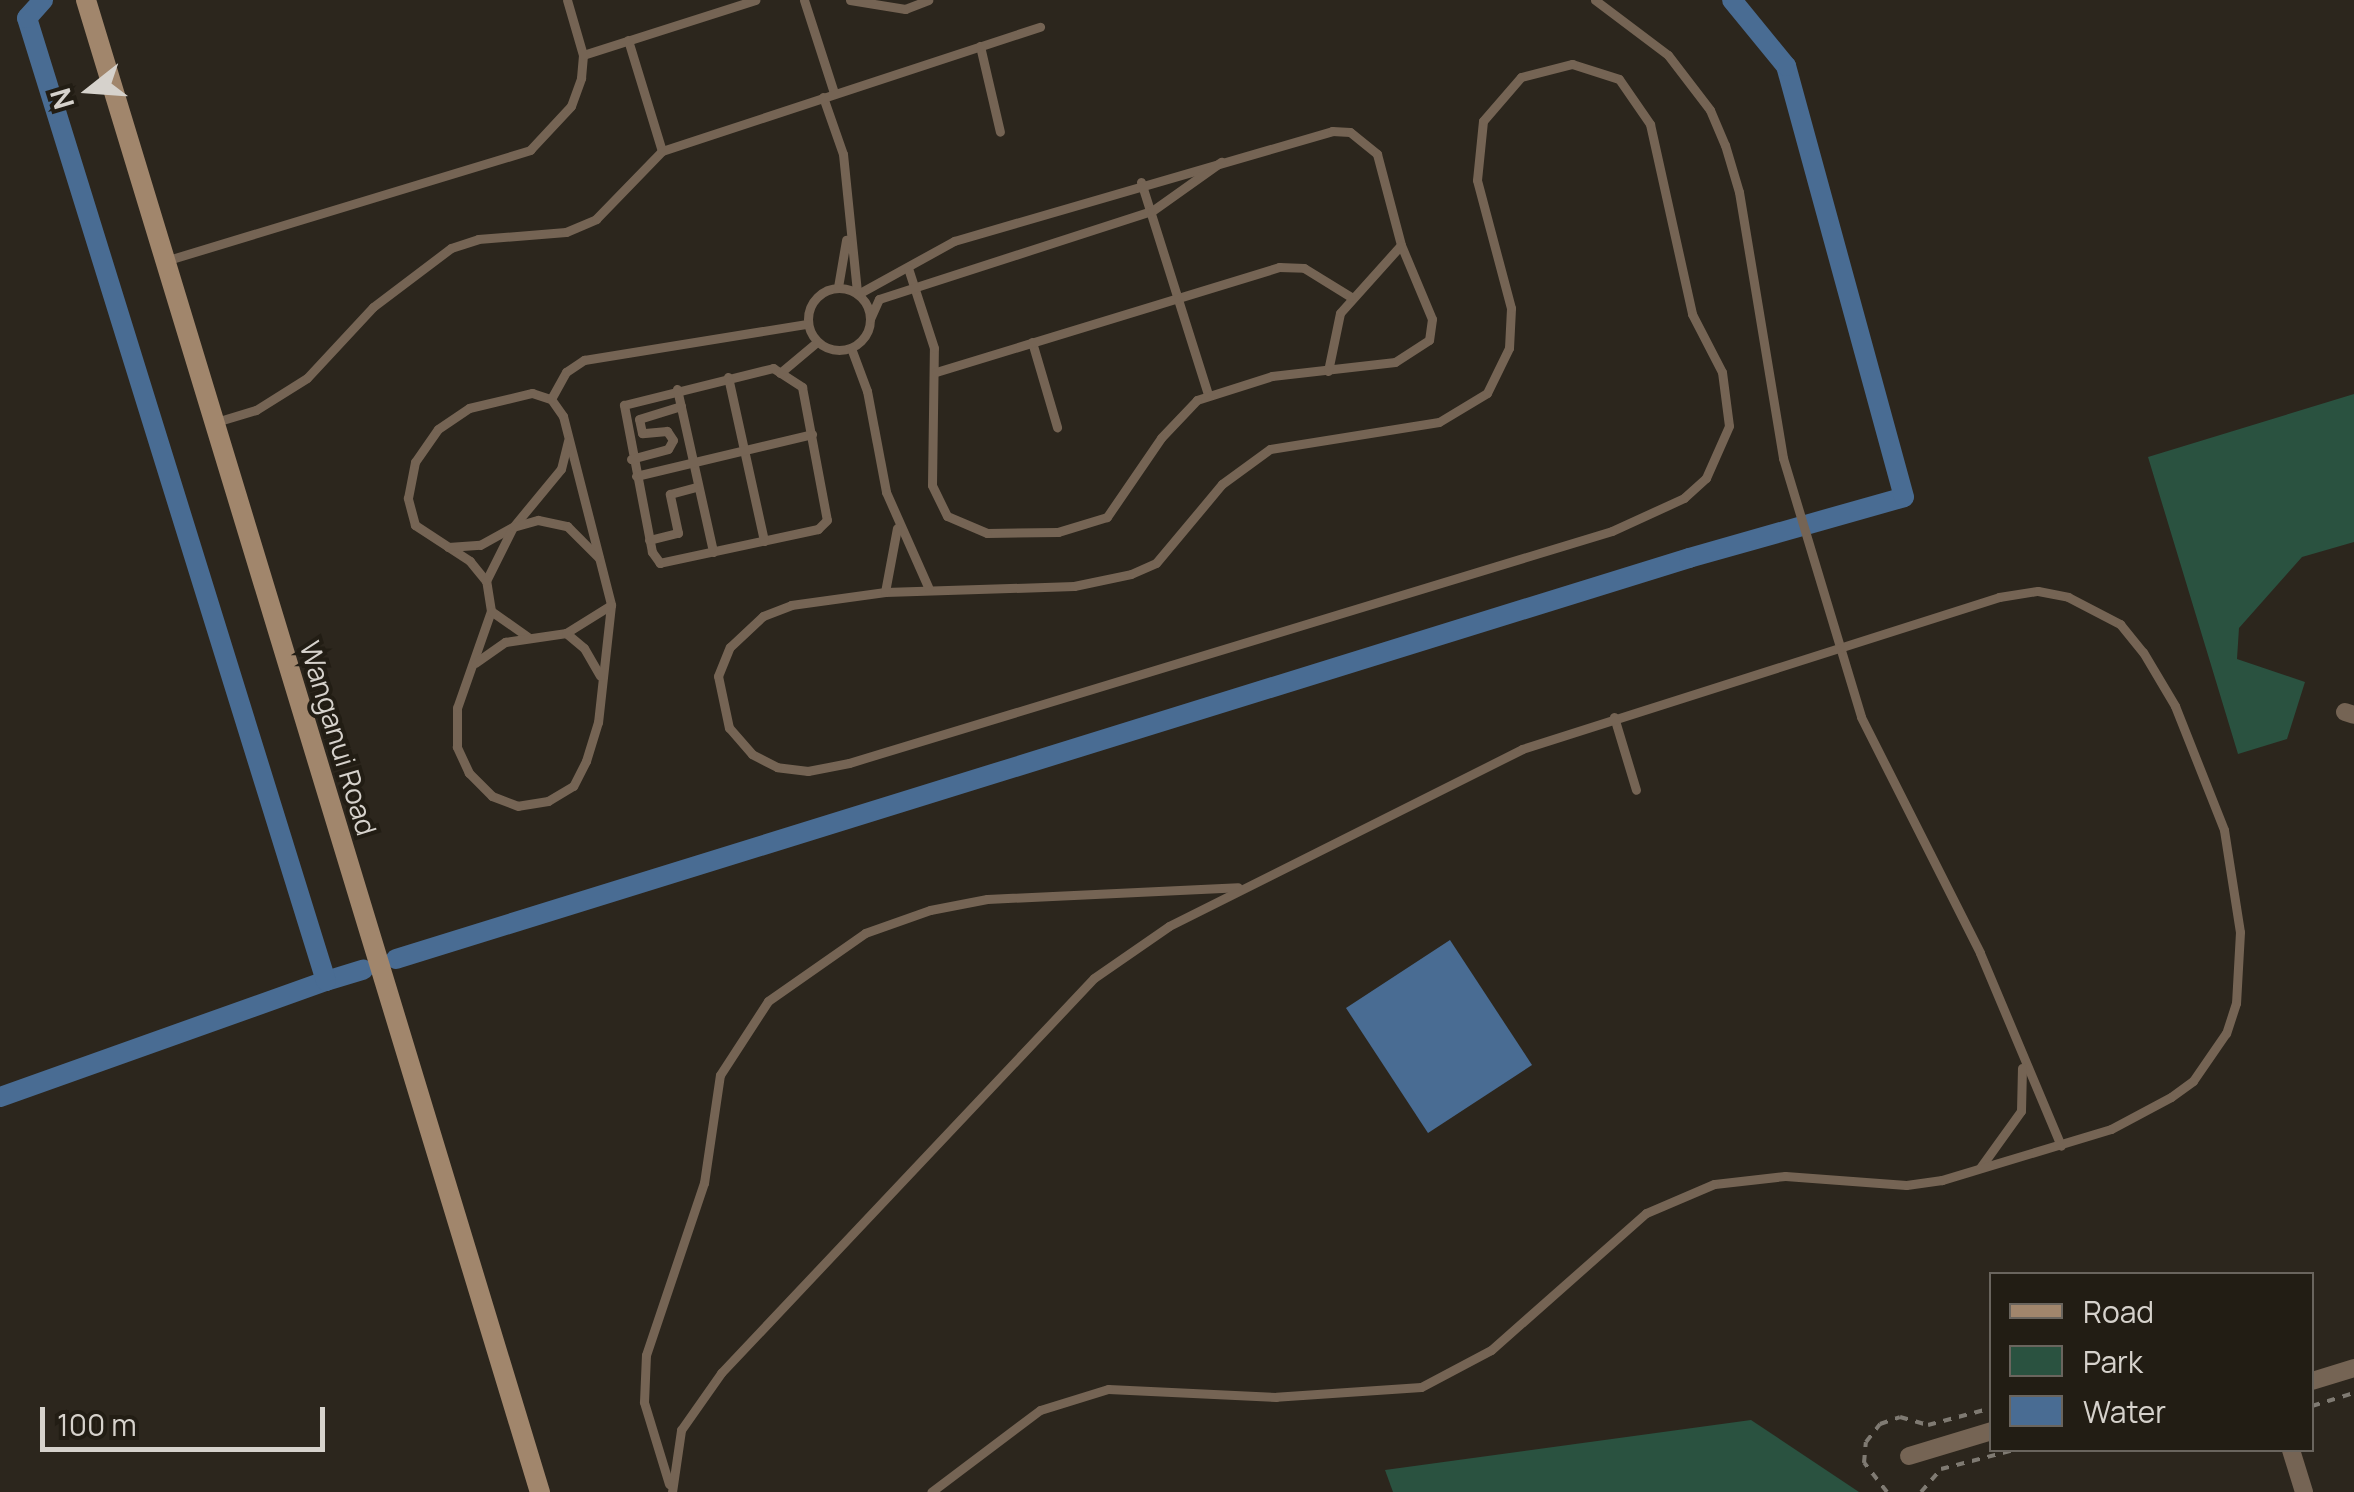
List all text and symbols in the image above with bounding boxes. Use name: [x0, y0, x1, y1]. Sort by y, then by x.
north arrow: [40, 40, 140, 140]
text: N: [40, 84, 82, 114]
street label: Wanganui Road: [294, 637, 384, 839]
legend: [1989, 1272, 2314, 1452]
text: Road: [2083, 1291, 2154, 1332]
text: Park: [2083, 1341, 2143, 1382]
scale bar: [45, 1387, 330, 1449]
text: Water: [2083, 1391, 2166, 1432]
text: 100 m: [57, 1404, 137, 1445]

